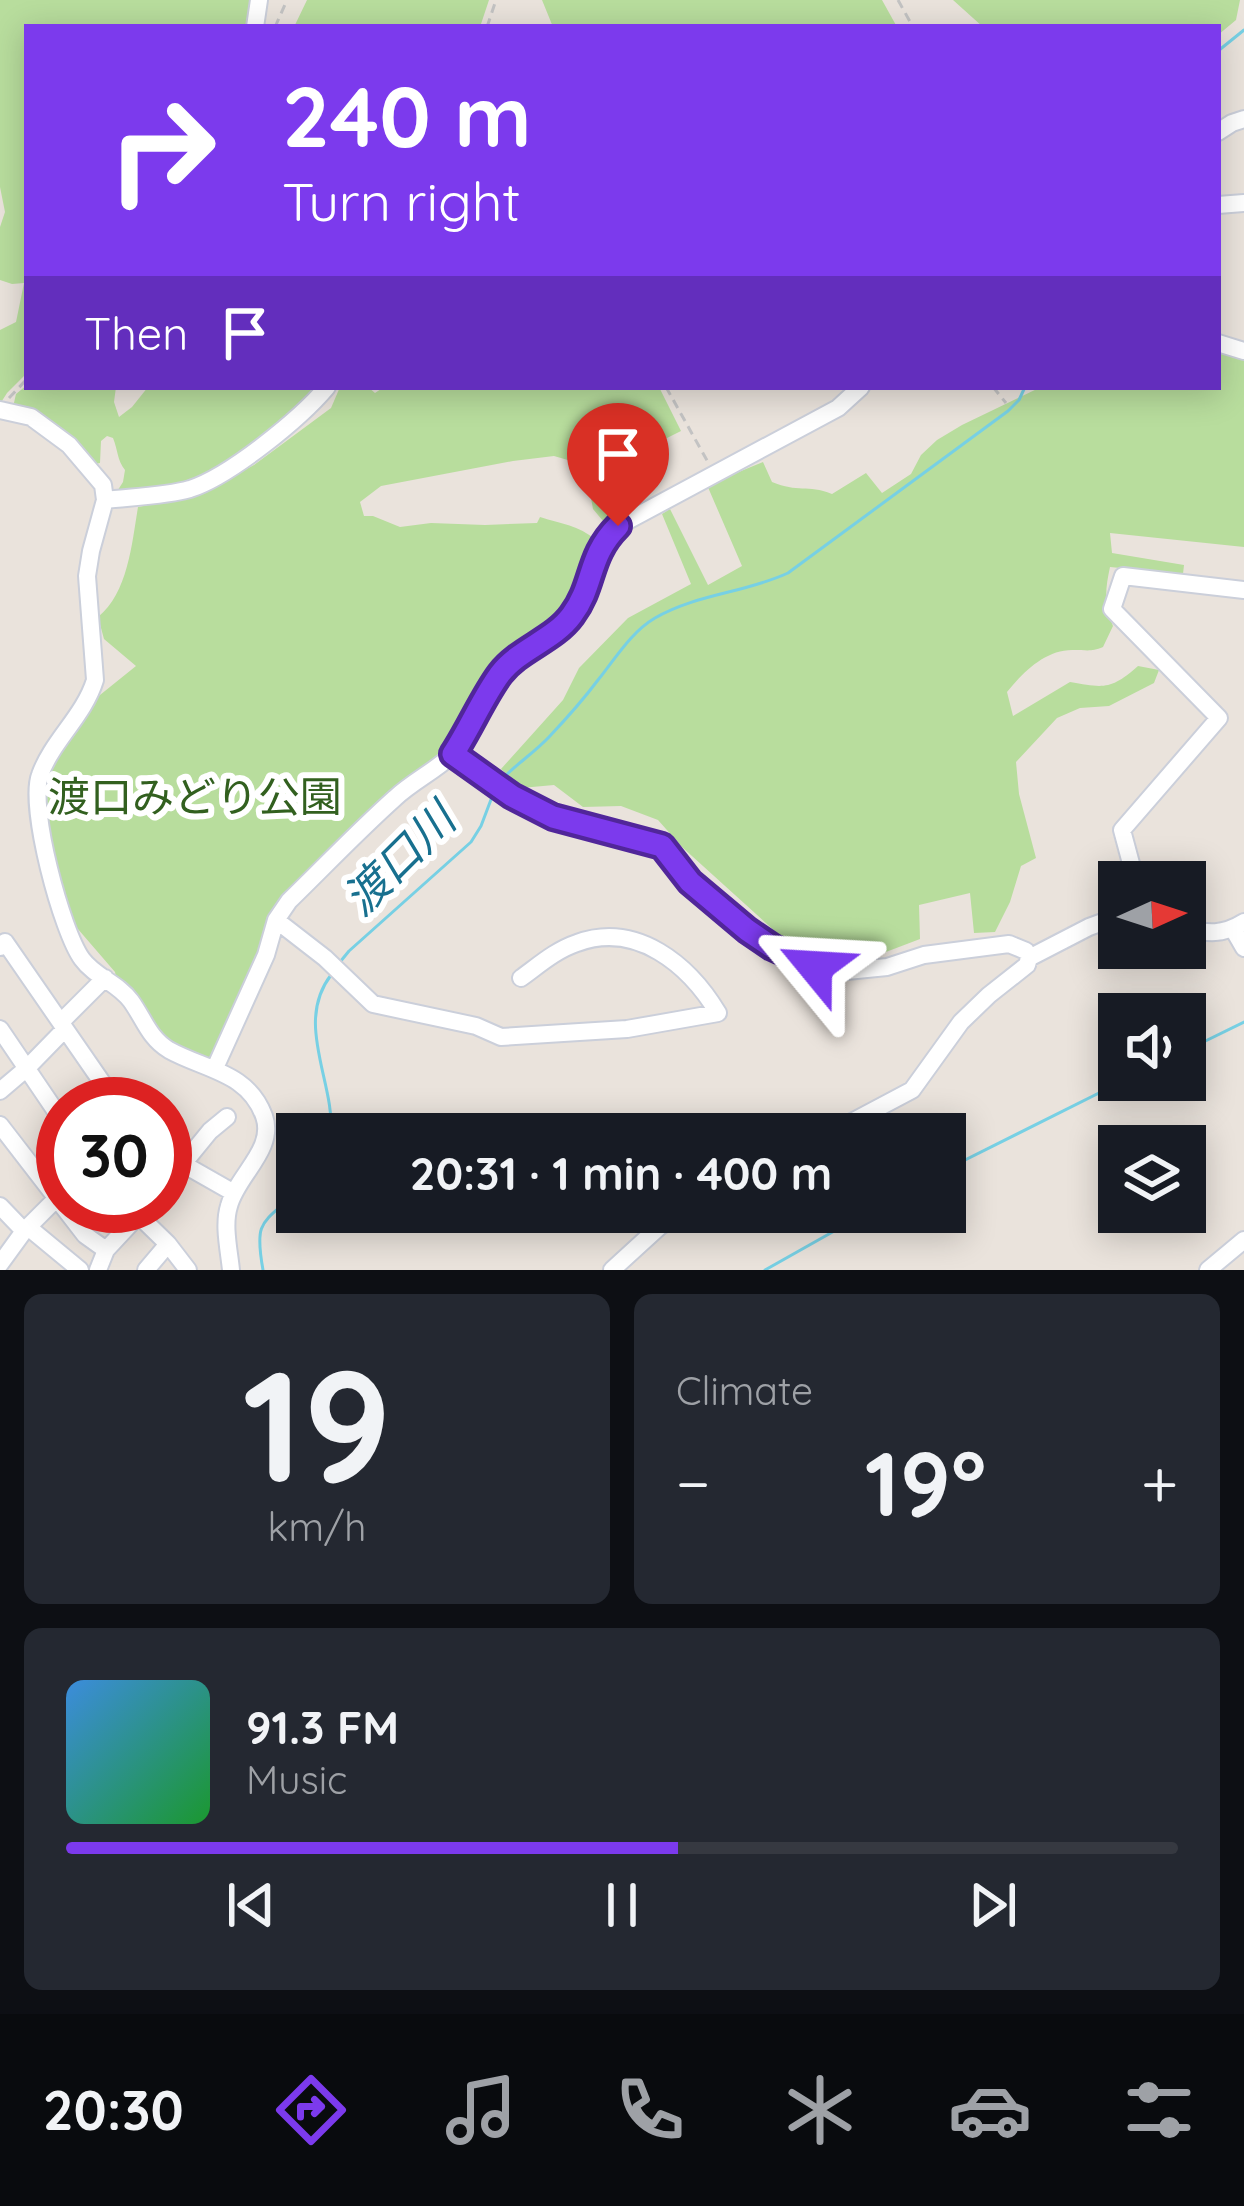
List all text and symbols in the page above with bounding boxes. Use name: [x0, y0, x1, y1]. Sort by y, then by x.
text: 240 m: [282, 63, 532, 168]
icon: right: [84, 72, 240, 228]
text: Turn right: [282, 167, 521, 235]
icon: arrive: [212, 300, 278, 366]
text: Then: [84, 305, 188, 361]
pin: [567, 403, 669, 526]
icon: arrive: [585, 421, 651, 487]
park label: 渡口みどり公園: [48, 770, 342, 823]
water label: 渡口川: [331, 788, 469, 926]
north arrow: [1098, 861, 1206, 969]
map controls: [1098, 861, 1206, 1233]
position arrow: [752, 904, 878, 1030]
button: sound: [1098, 993, 1206, 1101]
speed limit sign: 30: [36, 1077, 192, 1233]
button: layers: [1098, 1125, 1206, 1233]
text: 20:31 · 1 min · 400 m: [410, 1145, 832, 1201]
text: 19: [242, 1326, 392, 1521]
text: Climate: [676, 1366, 813, 1415]
text: 19°: [865, 1426, 986, 1539]
text: −: [676, 1441, 710, 1524]
text: +: [1141, 1441, 1178, 1524]
text: km/h: [268, 1502, 366, 1551]
text: 91.3 FM: [246, 1699, 399, 1755]
text: Music: [246, 1755, 347, 1804]
icon: previous: [218, 1872, 284, 1938]
icon: pause: [589, 1872, 655, 1938]
icon: next: [960, 1872, 1026, 1938]
icon: directions: [269, 2068, 353, 2152]
icon: music: [439, 2068, 523, 2152]
icon: phone: [608, 2068, 692, 2152]
icon: climate: [778, 2068, 862, 2152]
icon: car: [948, 2068, 1032, 2152]
icon: filters: [1117, 2068, 1201, 2152]
text: 20:30: [43, 2076, 184, 2144]

